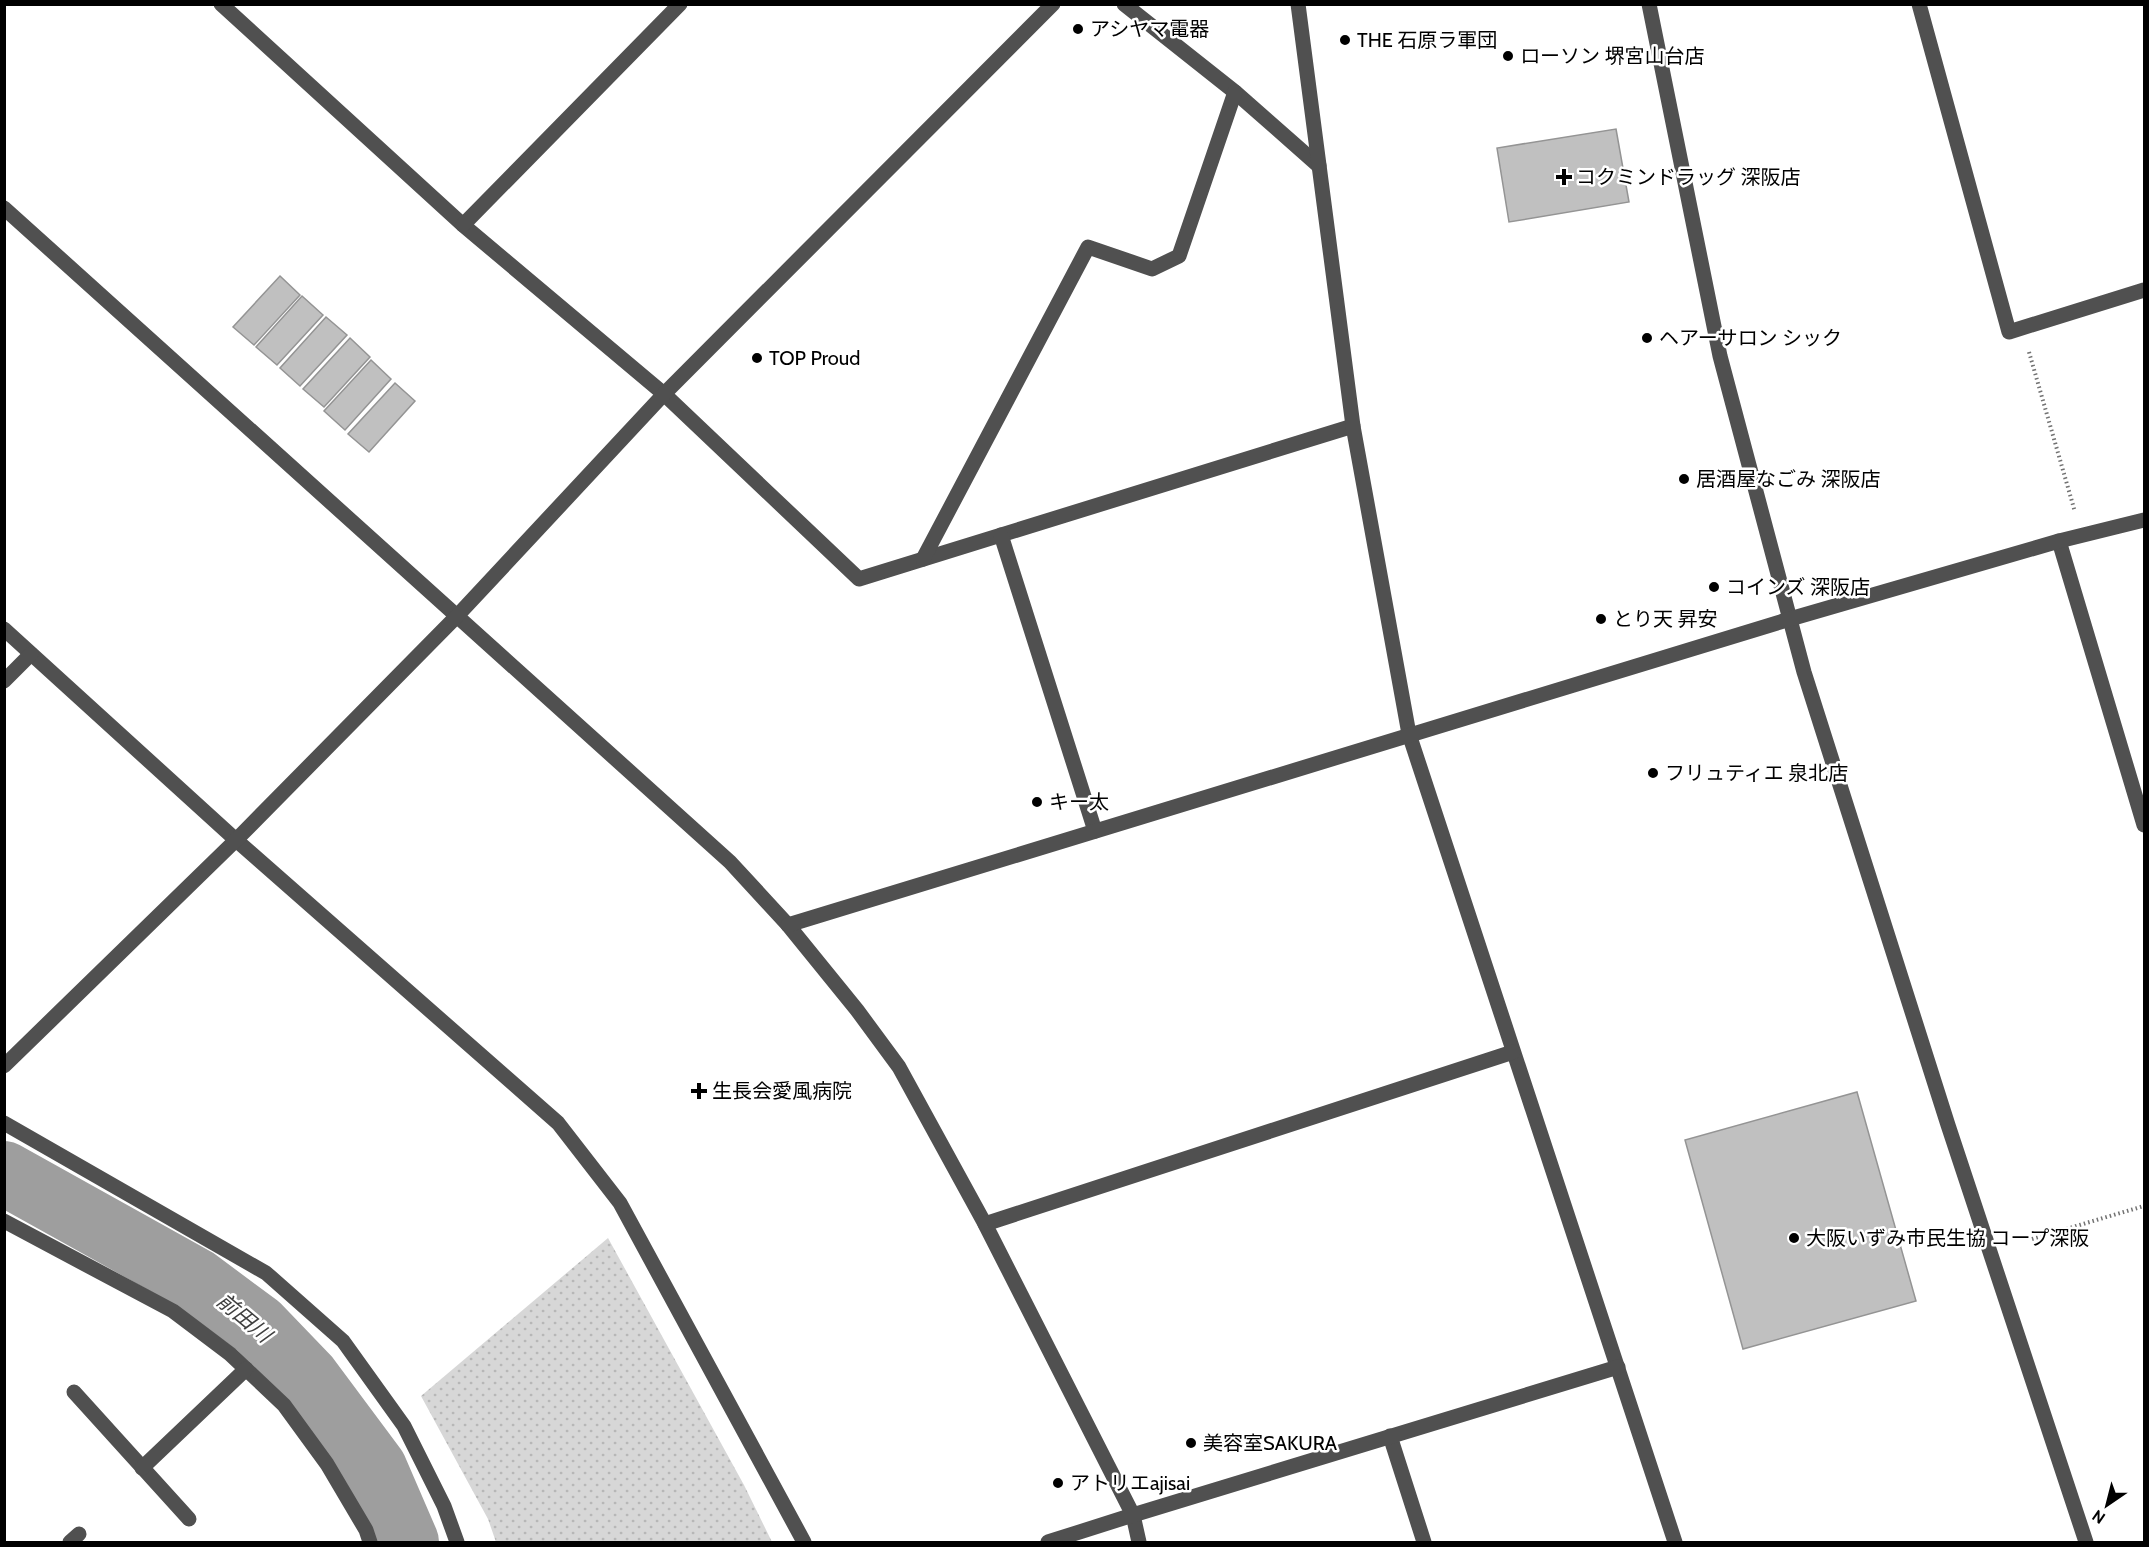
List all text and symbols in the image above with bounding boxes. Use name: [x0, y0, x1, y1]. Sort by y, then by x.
place label: アシヤマ電器: [1090, 17, 1209, 41]
marker: アシヤマ電器: [1071, 22, 1085, 36]
place label: THE 石原ラ軍団: [1357, 28, 1497, 52]
marker: THE 石原ラ軍団: [1338, 33, 1352, 47]
place label: ローソン 堺宮山台店: [1520, 44, 1705, 68]
marker: ローソン 堺宮山台店: [1501, 49, 1515, 63]
place label: コクミンドラッグ 深阪店: [1576, 165, 1801, 189]
marker: コクミンドラッグ 深阪店: [1557, 170, 1571, 184]
place label: ヘアーサロン シック: [1659, 326, 1842, 350]
marker: ヘアーサロン シック: [1640, 331, 1654, 345]
place label: TOP Proud: [769, 346, 860, 370]
marker: TOP Proud: [750, 351, 764, 365]
place label: 居酒屋なごみ 深阪店: [1696, 467, 1881, 491]
marker: 居酒屋なごみ 深阪店: [1677, 472, 1691, 486]
place label: コインズ 深阪店: [1726, 575, 1870, 599]
marker: コインズ 深阪店: [1707, 580, 1721, 594]
place label: とり天 昇安: [1613, 607, 1718, 631]
marker: とり天 昇安: [1594, 612, 1608, 626]
place label: フリュティエ 泉北店: [1665, 761, 1848, 785]
marker: フリュティエ 泉北店: [1646, 766, 1660, 780]
place label: キー太: [1049, 790, 1109, 814]
marker: キー太: [1030, 795, 1044, 809]
place label: 生長会愛風病院: [712, 1079, 852, 1103]
marker: 生長会愛風病院: [690, 1082, 708, 1100]
place label: 大阪いずみ市民生協 コープ深阪: [1806, 1226, 2089, 1250]
marker: 大阪いずみ市民生協 コープ深阪: [1787, 1231, 1801, 1245]
water label: 前田川: [212, 1288, 278, 1349]
place label: 美容室SAKURA: [1203, 1431, 1338, 1455]
marker: 美容室SAKURA: [1184, 1436, 1198, 1450]
place label: アトリエajisai: [1070, 1471, 1190, 1495]
north arrow: [2077, 1475, 2137, 1535]
marker: アトリエajisai: [1051, 1476, 1065, 1490]
text: N: [2089, 1506, 2109, 1528]

